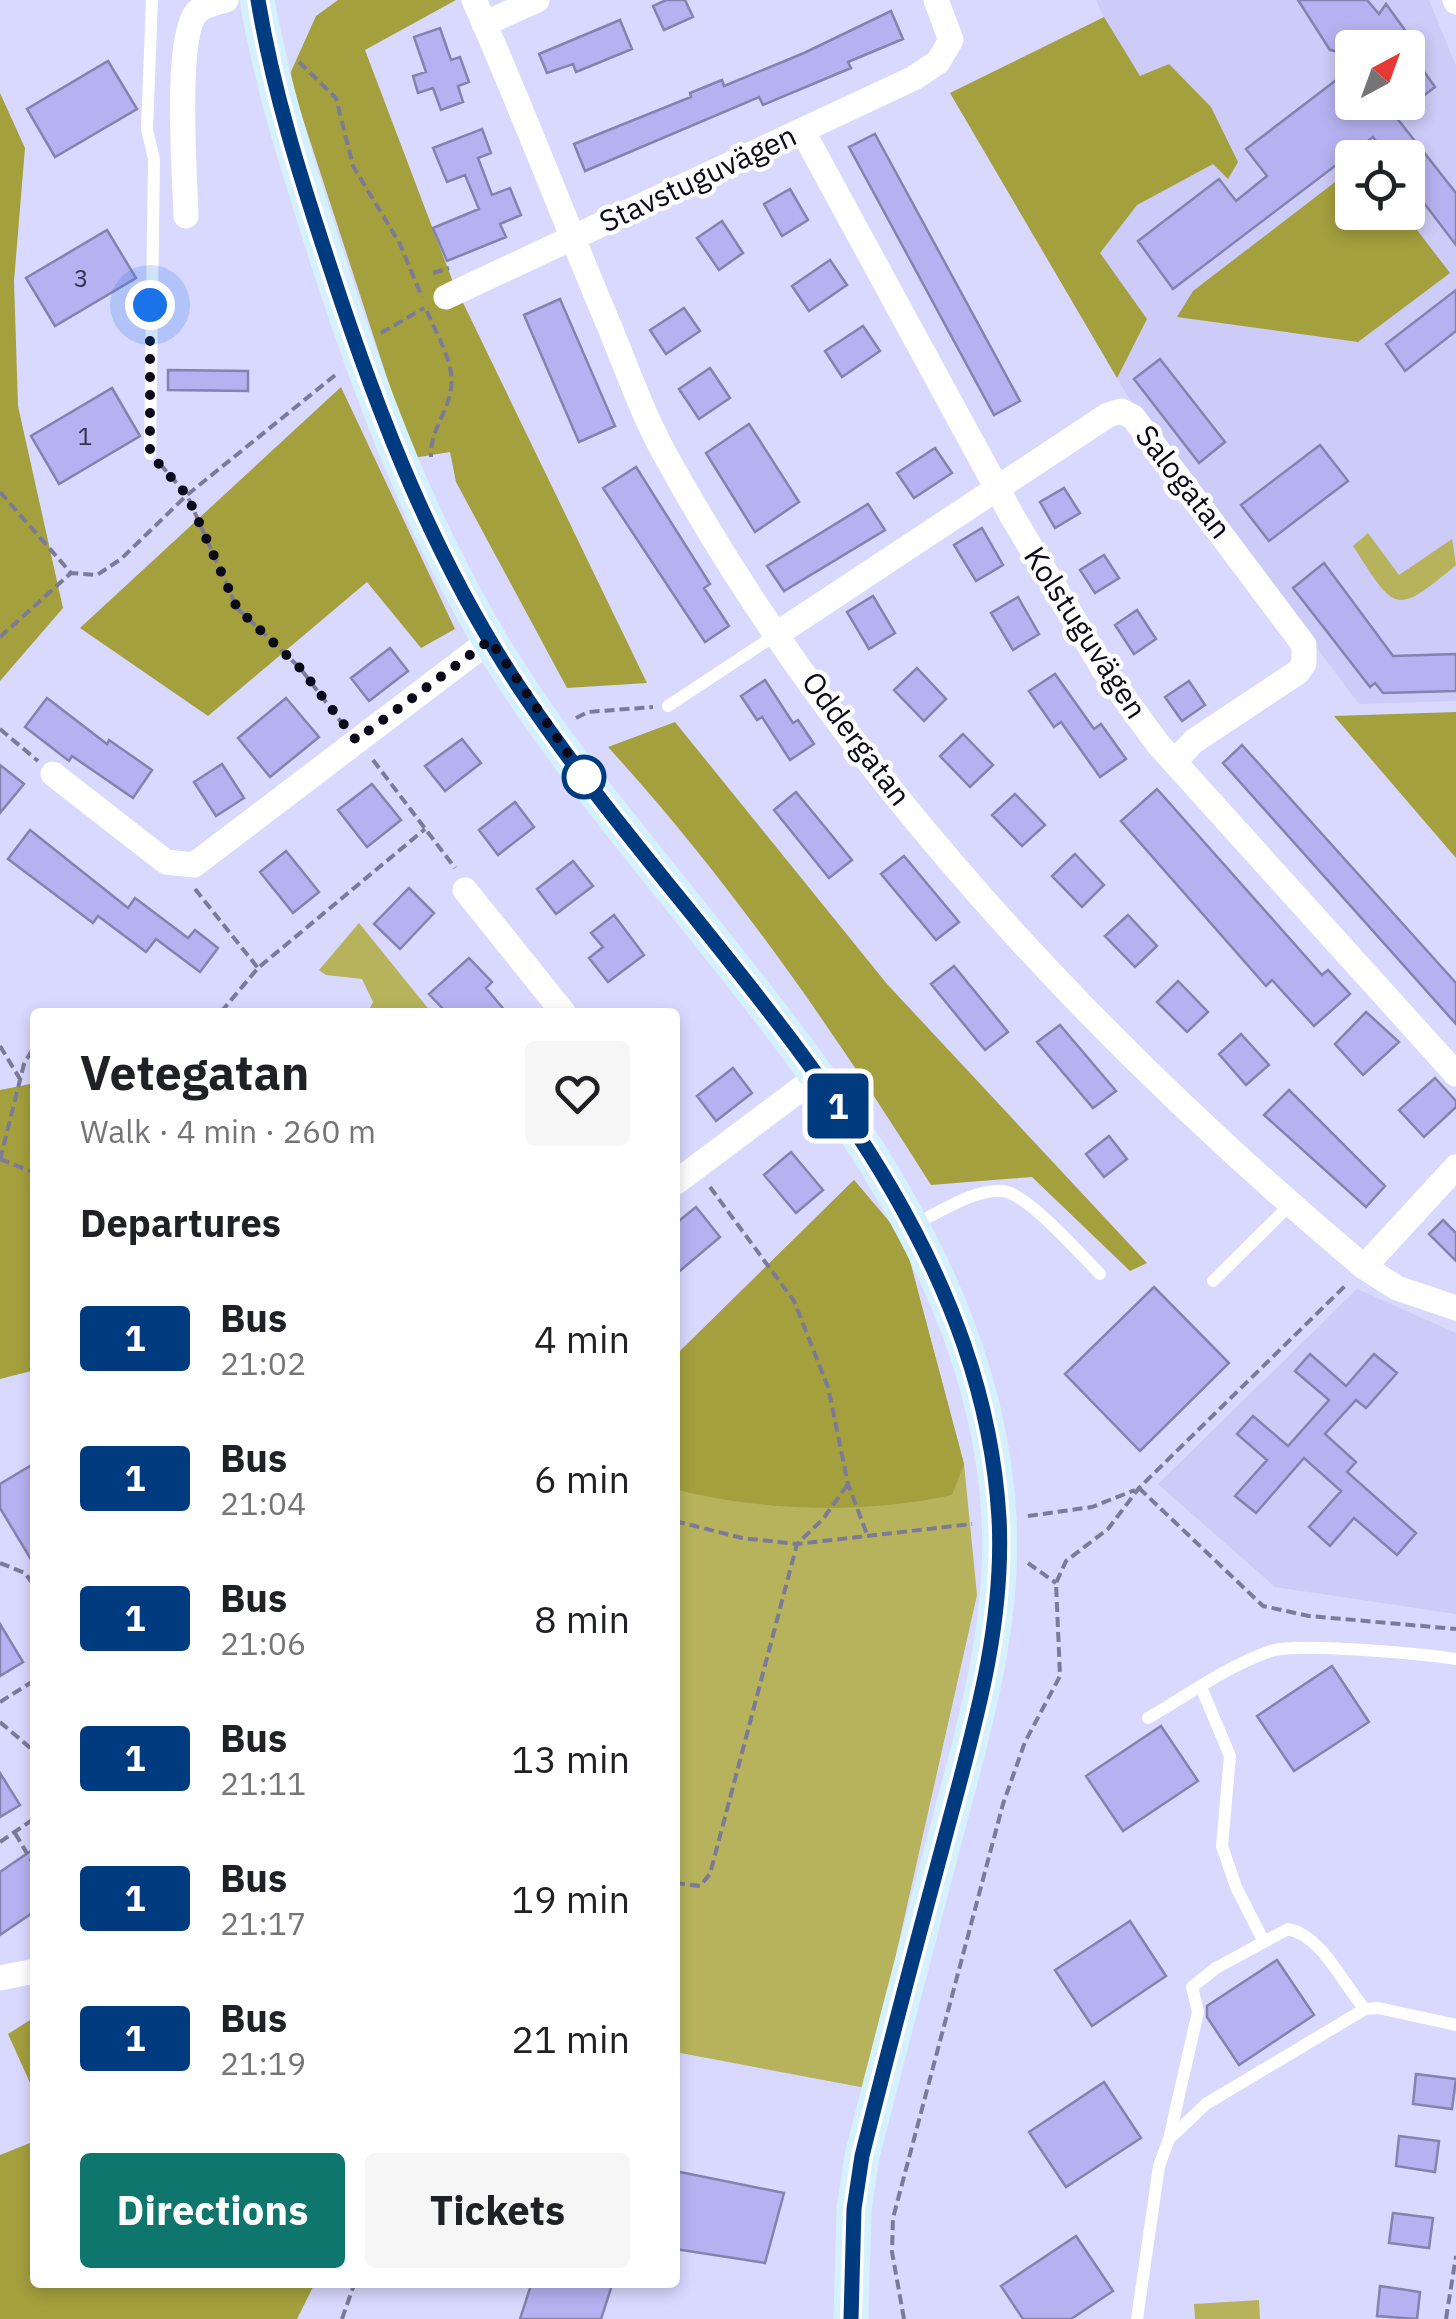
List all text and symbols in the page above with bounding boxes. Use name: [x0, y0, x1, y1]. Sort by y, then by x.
north arrow: [1335, 30, 1425, 120]
map controls: [1335, 30, 1425, 230]
street label: Stavstuguvägen: [593, 115, 802, 240]
button: locate: [1335, 140, 1425, 230]
house number: 3: [73, 261, 89, 294]
your location: [125, 280, 175, 330]
street label: Salogatan: [1128, 416, 1241, 546]
house number: 1: [77, 419, 93, 452]
street label: Kolstuguvägen: [1016, 539, 1156, 726]
street label: Oddergatan: [794, 663, 920, 813]
unlabelled marker: [563, 756, 605, 798]
text: Vetegatan: [80, 1041, 309, 1103]
button: heart: [525, 1041, 630, 1146]
line badge: 1: [806, 1074, 870, 1138]
text: 1: [827, 1083, 849, 1129]
text: Walk · 4 min · 260 m: [80, 1110, 376, 1152]
text: Departures: [80, 1198, 281, 1247]
text: Bus: [220, 1293, 287, 1342]
text: 4 min: [534, 1314, 630, 1363]
text: 1: [124, 1315, 146, 1361]
text: 21:02: [220, 1342, 306, 1384]
text: Bus: [220, 1433, 287, 1482]
text: 6 min: [534, 1454, 630, 1503]
text: 1: [124, 1455, 146, 1501]
text: 21:04: [220, 1482, 306, 1524]
text: Bus: [220, 1573, 287, 1622]
text: 8 min: [534, 1594, 630, 1643]
text: 1: [124, 1595, 146, 1641]
text: 21:06: [220, 1622, 306, 1664]
text: Bus: [220, 1713, 287, 1762]
text: 13 min: [511, 1734, 630, 1783]
text: 1: [124, 1735, 146, 1781]
text: 21:11: [220, 1762, 306, 1804]
text: Bus: [220, 1853, 287, 1902]
text: 19 min: [511, 1874, 630, 1923]
text: 1: [124, 1875, 146, 1921]
text: 21:17: [220, 1902, 306, 1944]
text: Bus: [220, 1993, 287, 2042]
text: 21 min: [511, 2014, 630, 2063]
text: 1: [124, 2015, 146, 2061]
text: 21:19: [220, 2042, 306, 2084]
button: Directions: [80, 2153, 345, 2268]
button: Tickets: [365, 2153, 630, 2268]

